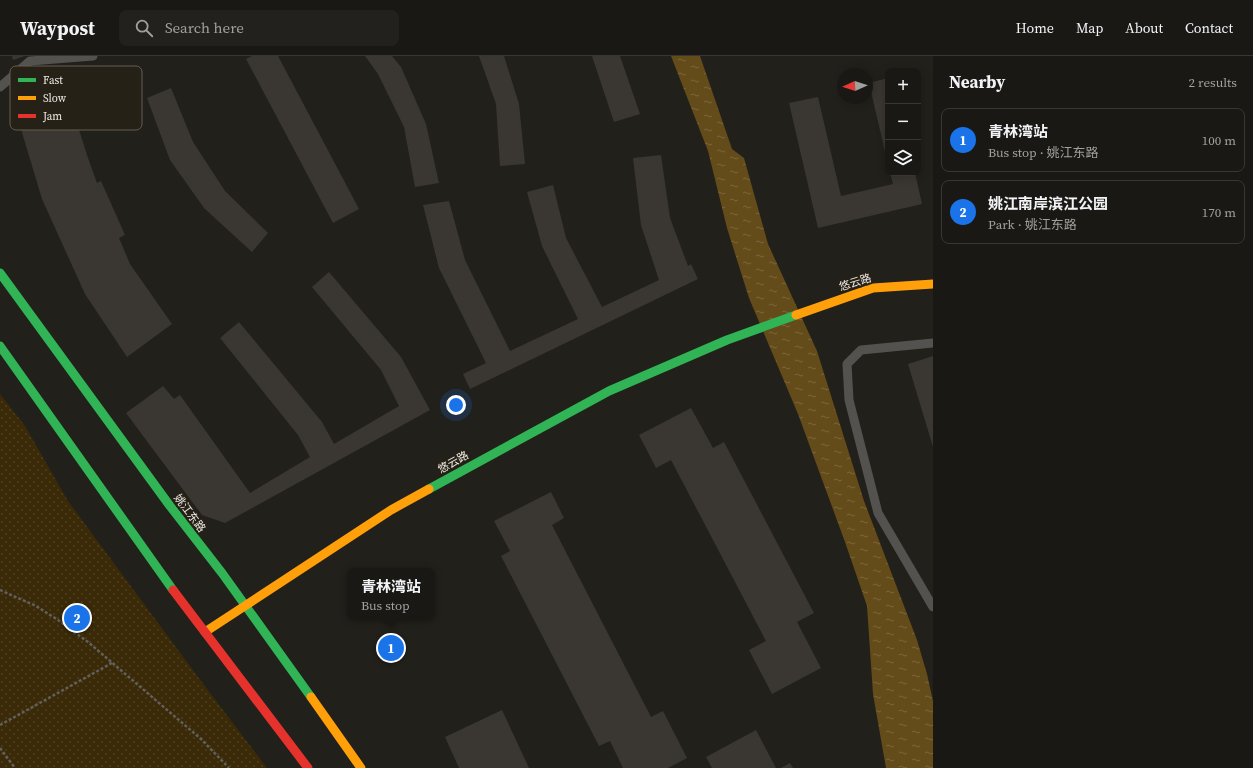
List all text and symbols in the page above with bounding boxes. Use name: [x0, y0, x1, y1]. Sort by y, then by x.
search box: [119, 10, 399, 46]
text: Waypost: [20, 15, 95, 41]
icon: search: [133, 17, 155, 39]
text: Search here: [165, 17, 244, 38]
text: Home: [1016, 18, 1054, 38]
text: Map: [1076, 18, 1103, 38]
text: About: [1125, 18, 1163, 38]
text: Contact: [1185, 18, 1233, 38]
legend: [10, 66, 142, 130]
north arrow: [837, 68, 873, 104]
map controls: [885, 68, 921, 176]
button: +: [885, 68, 921, 104]
text: Nearby: [949, 70, 1005, 94]
text: Fast: [43, 73, 63, 88]
text: 2 results: [1189, 74, 1237, 91]
text: Slow: [43, 91, 67, 106]
button: −: [885, 104, 921, 140]
text: Jam: [42, 109, 62, 124]
text: 青林湾站: [988, 121, 1048, 142]
text: 1: [959, 132, 967, 149]
text: 100 m: [1202, 132, 1236, 149]
button: layers: [885, 140, 921, 176]
text: Bus stop · 姚江东路: [988, 144, 1099, 161]
text: 姚江南岸滨江公园: [988, 193, 1108, 214]
text: 2: [959, 204, 967, 221]
text: 170 m: [1202, 204, 1236, 221]
text: Park · 姚江东路: [988, 216, 1077, 233]
street label: 悠云路: [837, 270, 873, 294]
your location: [446, 395, 466, 415]
street label: 悠云路: [435, 448, 471, 477]
street label: 姚江东路: [170, 491, 209, 535]
popup: [347, 568, 435, 620]
text: 青林湾站: [361, 576, 421, 597]
text: Bus stop: [361, 597, 410, 614]
pin: 2: [64, 603, 90, 633]
pin: 1: [378, 633, 404, 663]

